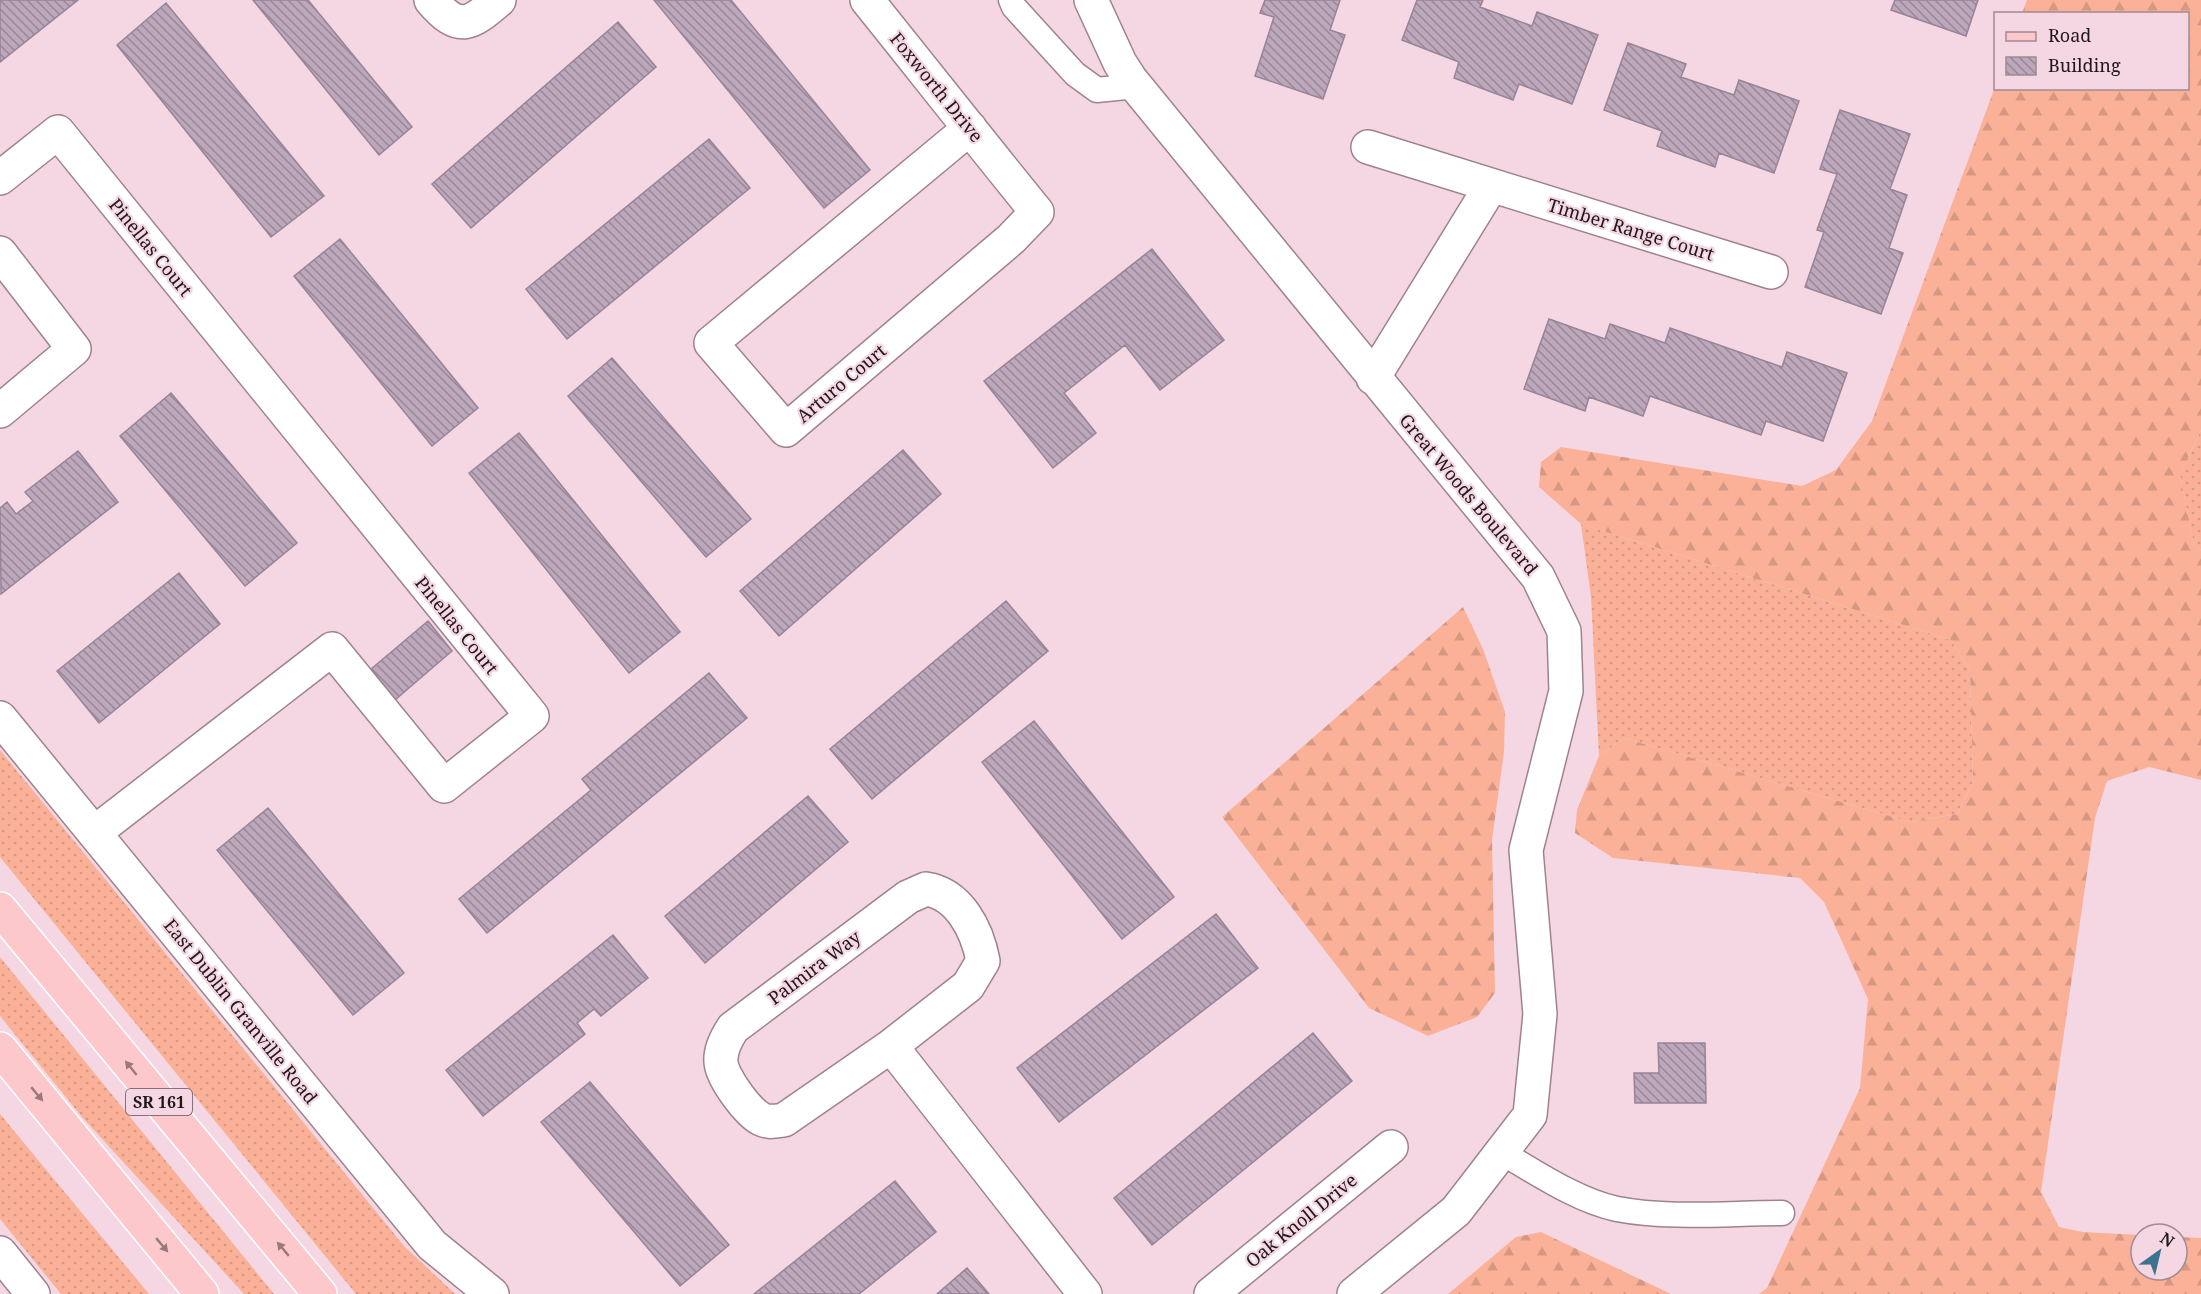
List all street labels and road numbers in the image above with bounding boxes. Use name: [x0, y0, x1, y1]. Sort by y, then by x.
street label: Foxworth Drive: [885, 27, 989, 147]
street label: Timber Range Court: [1545, 192, 1717, 266]
street label: Pinellas Court: [104, 193, 198, 301]
street label: Arturo Court: [791, 338, 891, 428]
street label: Great Woods Boulevard: [1394, 408, 1544, 580]
street label: Pinellas Court: [410, 571, 504, 679]
street label: East Dublin Granville Road: [159, 914, 323, 1108]
street label: Palmira Way: [763, 924, 866, 1010]
road number: SR 161: [126, 1089, 192, 1115]
street label: Oak Knoll Drive: [1240, 1168, 1362, 1272]

